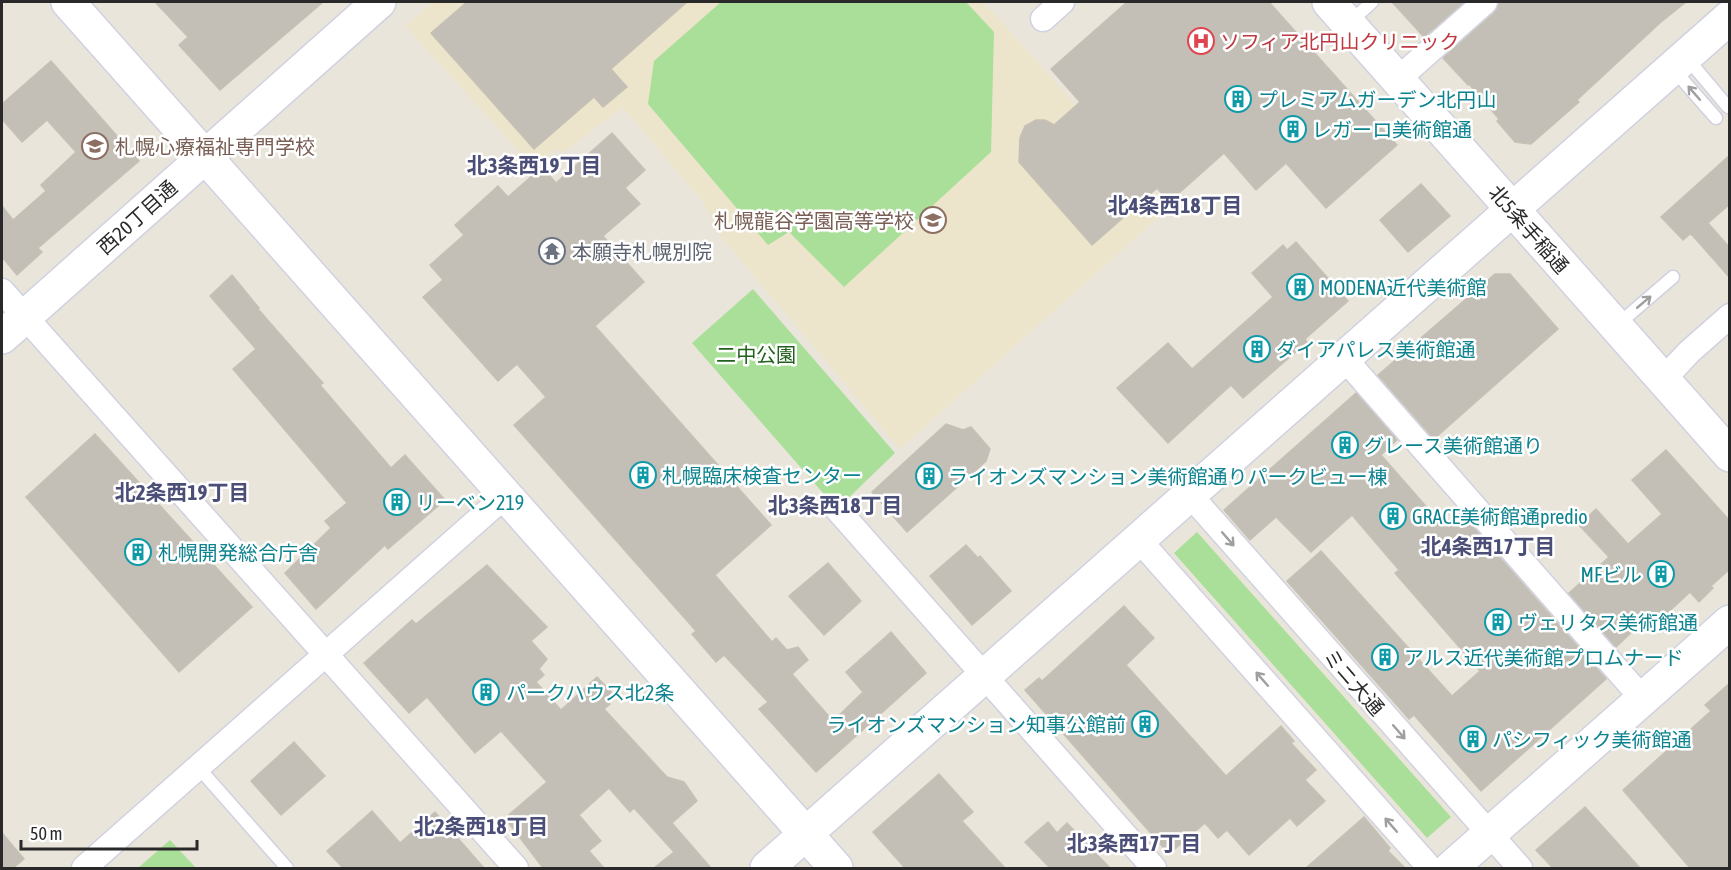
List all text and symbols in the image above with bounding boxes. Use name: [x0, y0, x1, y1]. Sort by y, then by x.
hospital icon: ソフィア北円山クリニック: [1186, 26, 1216, 56]
place label: ソフィア北円山クリニック: [1220, 30, 1460, 53]
building icon: プレミアムガーデン北円山: [1223, 84, 1253, 114]
one-way arrow: [1687, 86, 1701, 101]
place label: プレミアムガーデン北円山: [1258, 88, 1497, 111]
building icon: レガーロ美術館通: [1278, 114, 1308, 144]
place label: レガーロ美術館通: [1312, 118, 1472, 141]
school or university icon: 札幌心療福祉専門学校: [80, 131, 110, 161]
place label: 札幌心療福祉専門学校: [115, 135, 315, 158]
district label: 北3条西19丁目: [467, 153, 601, 177]
street label: 西20丁目通: [93, 175, 181, 259]
street label: 北5条手稲通: [1484, 180, 1574, 278]
district label: 北4条西18丁目: [1108, 193, 1242, 217]
school or university icon: 札幌龍谷学園高等学校: [918, 205, 948, 235]
place label: 札幌龍谷学園高等学校: [714, 209, 914, 232]
temple icon: 本願寺札幌別院: [537, 236, 567, 266]
place label: 本願寺札幌別院: [572, 240, 712, 263]
building icon: MODENA近代美術館: [1285, 272, 1315, 302]
place label: MODENA近代美術館: [1320, 276, 1486, 299]
one-way arrow: [1636, 295, 1651, 309]
building icon: ダイアパレス美術館通: [1242, 334, 1272, 364]
place label: ダイアパレス美術館通: [1276, 338, 1476, 361]
park label: 二中公園: [716, 343, 796, 366]
building icon: グレース美術館通り: [1330, 430, 1360, 460]
place label: グレース美術館通り: [1364, 434, 1543, 457]
building icon: 札幌臨床検査センター: [628, 460, 658, 490]
building icon: ライオンズマンション美術館通りパークビュー棟: [914, 461, 944, 491]
place label: 札幌臨床検査センター: [662, 464, 862, 487]
place label: ライオンズマンション美術館通りパークビュー棟: [948, 465, 1388, 488]
district label: 北2条西19丁目: [115, 480, 249, 504]
building icon: リーベン219: [382, 487, 412, 517]
place label: リーベン219: [416, 491, 524, 514]
district label: 北3条西18丁目: [768, 493, 902, 517]
building icon: GRACE美術館通predio: [1378, 501, 1408, 531]
place label: GRACE美術館通predio: [1412, 505, 1588, 528]
one-way arrow: [1221, 531, 1235, 546]
district label: 北4条西17丁目: [1421, 534, 1555, 558]
building icon: 札幌開発総合庁舎: [123, 537, 153, 567]
place label: 札幌開発総合庁舎: [158, 541, 318, 564]
building icon: MFビル: [1646, 559, 1676, 589]
place label: MFビル: [1581, 563, 1642, 586]
building icon: ヴェリタス美術館通: [1483, 607, 1513, 637]
place label: ヴェリタス美術館通: [1518, 611, 1698, 634]
building icon: アルス近代美術館プロムナード: [1370, 642, 1400, 672]
street label: ミニ大通: [1319, 644, 1389, 720]
place label: アルス近代美術館プロムナード: [1404, 646, 1684, 669]
one-way arrow: [1255, 672, 1269, 687]
building icon: パークハウス北2条: [471, 677, 501, 707]
place label: パークハウス北2条: [506, 681, 674, 704]
building icon: ライオンズマンション知事公館前: [1130, 709, 1160, 739]
place label: ライオンズマンション知事公館前: [826, 713, 1126, 736]
one-way arrow: [1392, 724, 1406, 739]
building icon: パシフィック美術館通: [1458, 724, 1488, 754]
place label: パシフィック美術館通: [1492, 728, 1692, 751]
scale bar: [21, 813, 196, 851]
district label: 北2条西18丁目: [414, 814, 548, 838]
one-way arrow: [1384, 818, 1398, 833]
text: 50 m: [30, 823, 62, 844]
district label: 北3条西17丁目: [1067, 831, 1201, 855]

